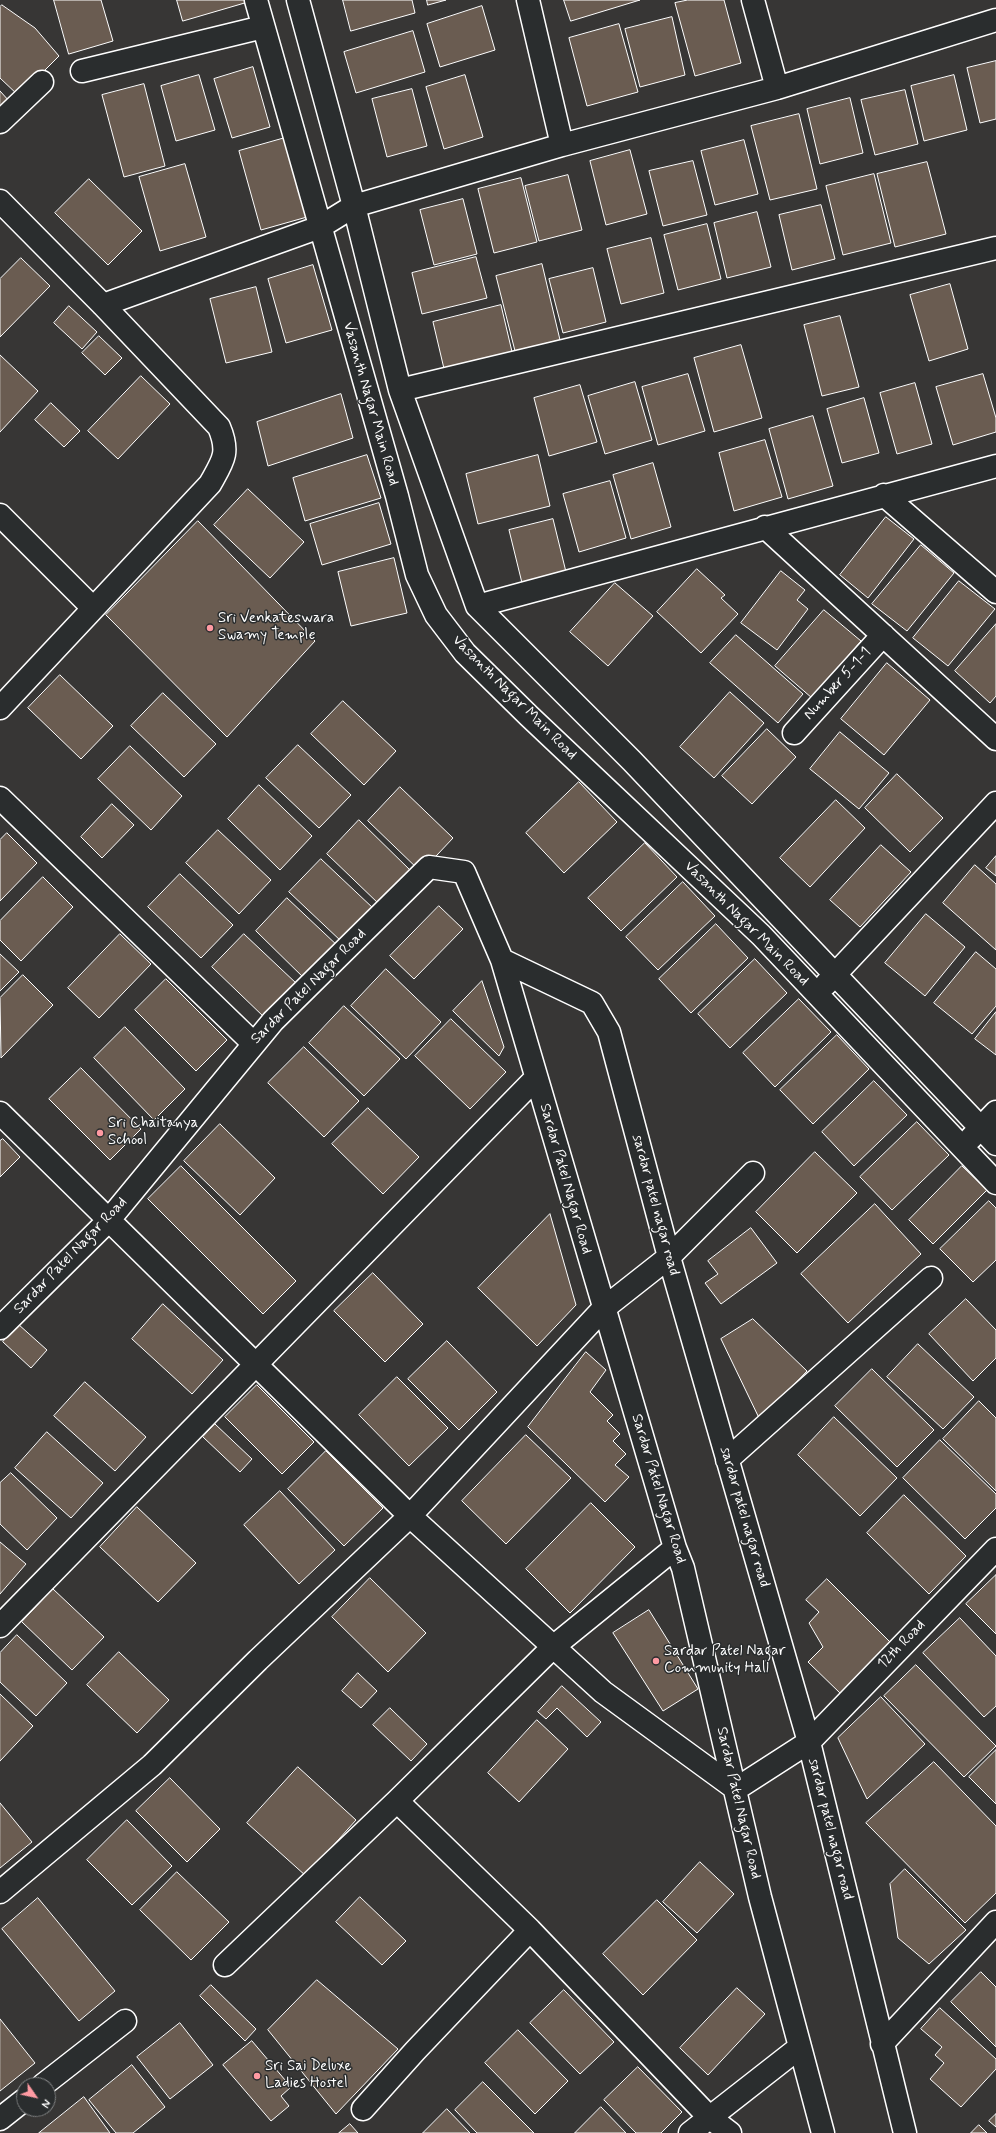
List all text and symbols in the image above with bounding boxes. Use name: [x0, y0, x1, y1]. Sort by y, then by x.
street label: Vasanth Nagar Main Road: [338, 320, 402, 488]
place label: Sri Venkateswara Swamy Temple: [218, 610, 334, 645]
marker: Sri Venkateswara Swamy Temple: [205, 623, 215, 633]
street label: Vasanth Nagar Main Road: [448, 632, 580, 764]
street label: Number 5-1-1: [801, 644, 875, 724]
street label: Vasanth Nagar Main Road: [680, 858, 812, 990]
street label: Sardar Patel Nagar Road: [248, 926, 370, 1048]
street label: Sardar Patel Nagar Road: [535, 1102, 595, 1256]
place label: Sri Chaitanya School: [108, 1115, 198, 1150]
marker: Sri Chaitanya School: [95, 1128, 105, 1138]
street label: sardar patel nagar road: [627, 1132, 683, 1278]
street label: Sardar Patel Nagar Road: [10, 1194, 132, 1318]
street label: Sardar Patel Nagar Road: [627, 1412, 689, 1566]
street label: sardar patel nagar road: [715, 1445, 773, 1589]
street label: 12th Road: [874, 1617, 930, 1673]
place label: Sardar Patel Nagar Community Hall: [664, 1643, 786, 1678]
marker: Sardar Patel Nagar Community Hall: [651, 1656, 661, 1666]
street label: Sardar Patel Nagar Road: [712, 1725, 764, 1881]
street label: sardar patel nagar road: [804, 1756, 856, 1902]
place label: Sri Sai Deluxe Ladies Hostel: [265, 2058, 352, 2093]
marker: Sri Sai Deluxe Ladies Hostel: [252, 2071, 262, 2081]
north arrow: [16, 2077, 56, 2117]
text: N: [37, 2096, 53, 2110]

